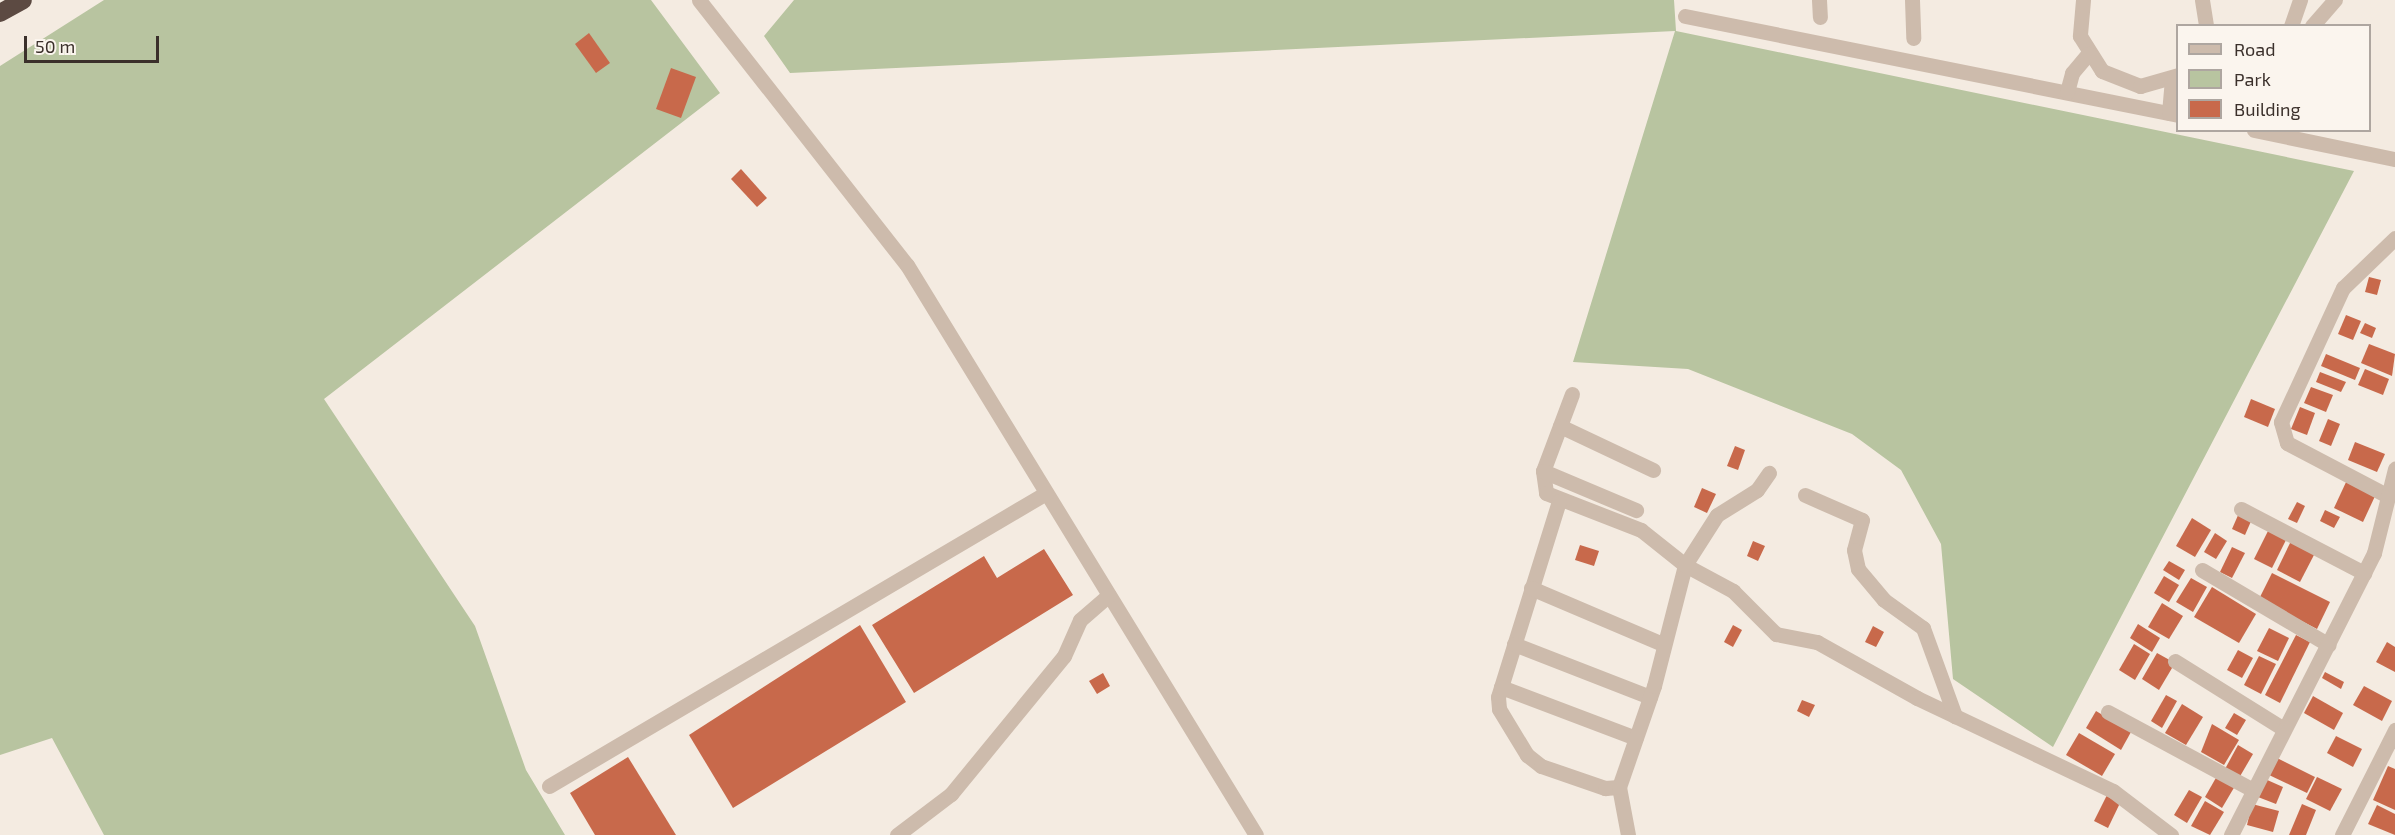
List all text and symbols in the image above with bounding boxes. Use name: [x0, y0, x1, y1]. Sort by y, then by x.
scale bar: [27, 24, 162, 62]
legend: [2176, 24, 2371, 132]
text: 50 m: [35, 35, 75, 57]
text: Road: [2234, 38, 2275, 60]
text: Park: [2234, 68, 2271, 90]
text: Building: [2234, 98, 2301, 120]

